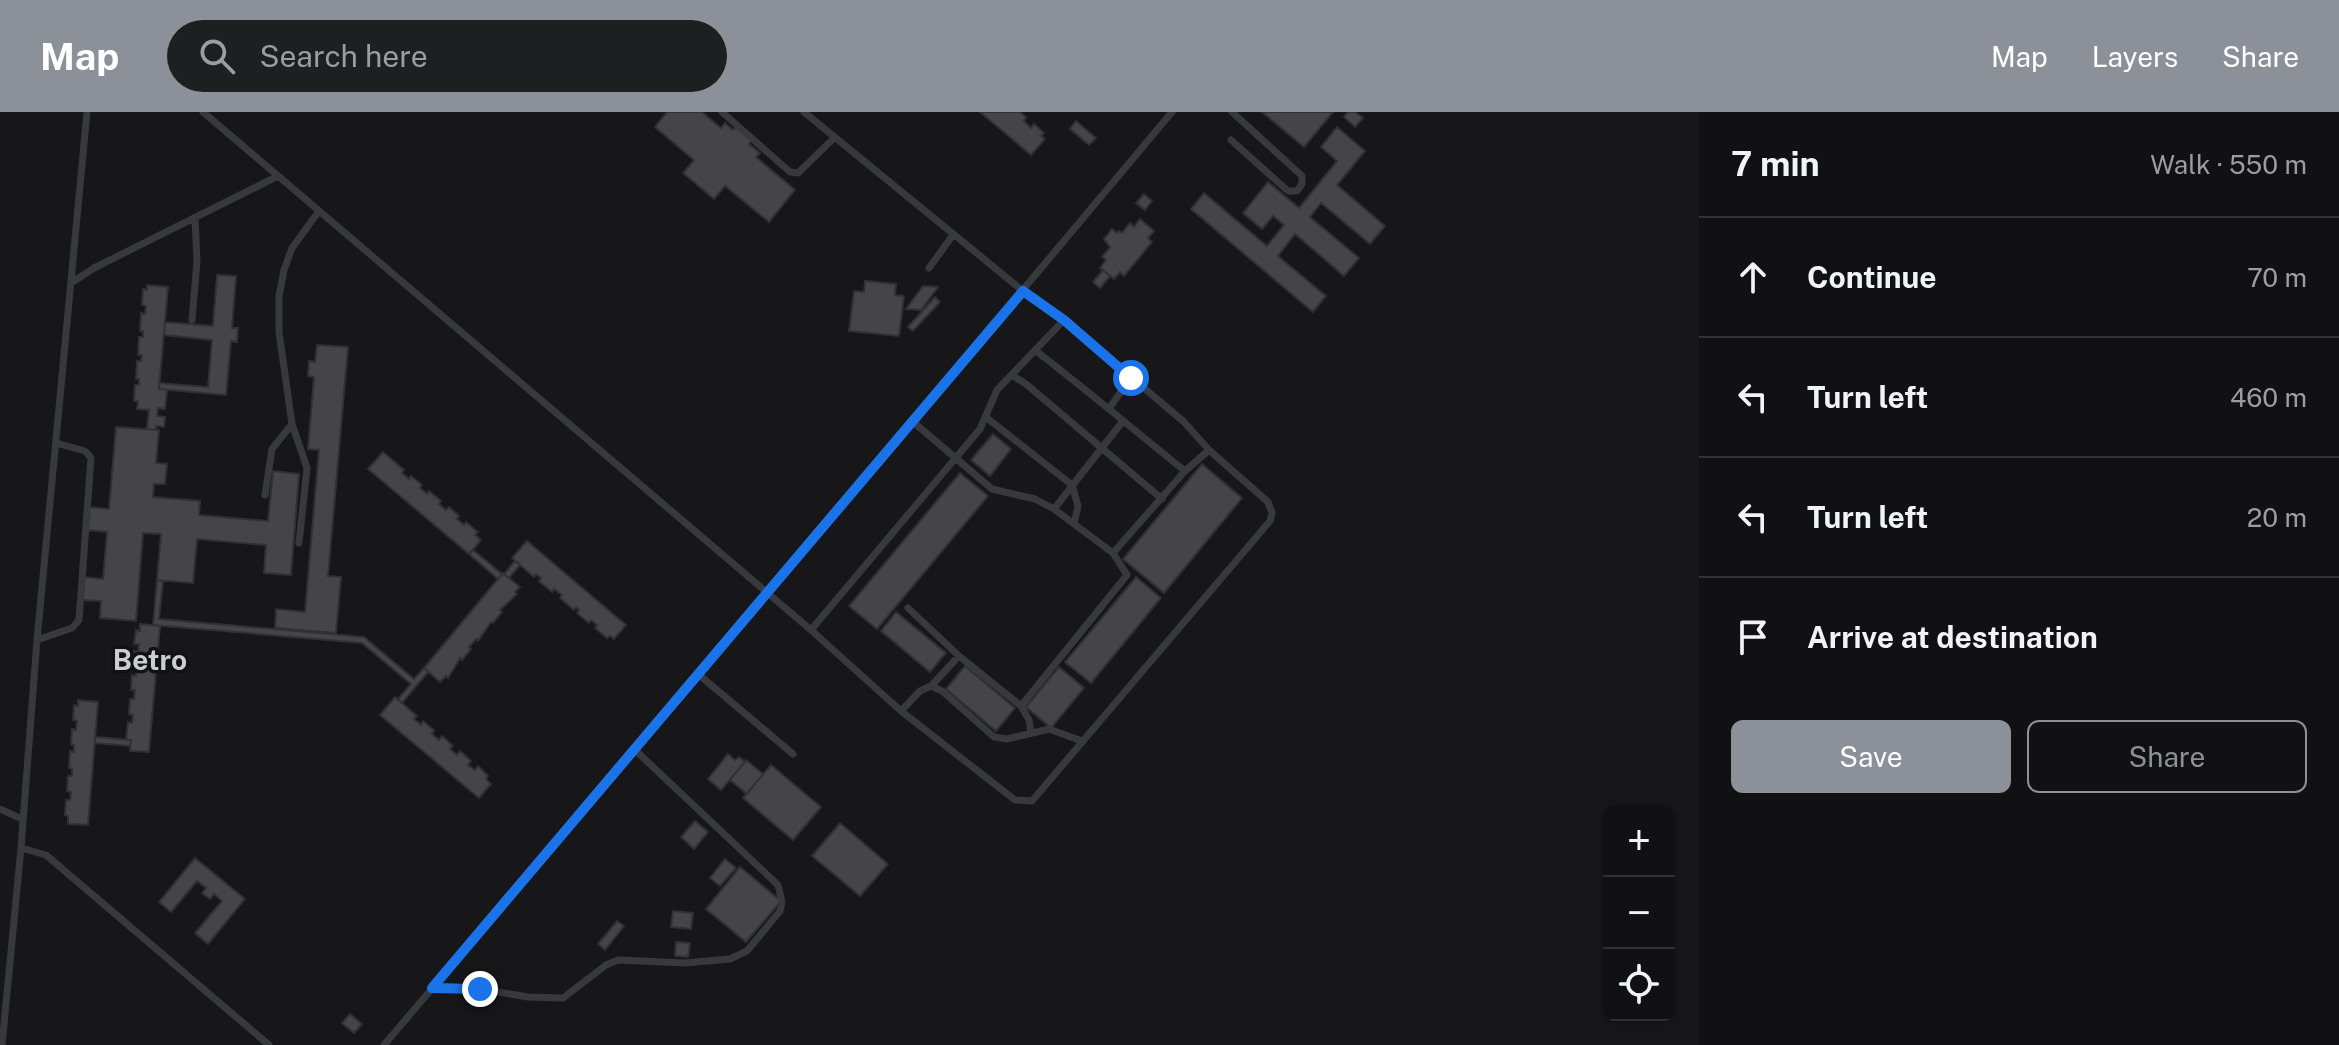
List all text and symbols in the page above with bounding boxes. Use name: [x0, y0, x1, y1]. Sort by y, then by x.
search box: [167, 20, 727, 92]
text: Map: [40, 34, 119, 79]
icon: search: [195, 34, 239, 78]
text: Search here: [259, 38, 428, 74]
text: Map: [1991, 40, 2048, 73]
text: Layers: [2092, 40, 2178, 73]
text: Share: [2222, 40, 2299, 73]
text: 7 min: [1731, 144, 1820, 184]
text: Walk · 550 m: [2150, 149, 2307, 180]
icon: ahead: [1731, 255, 1775, 299]
text: Continue: [1807, 259, 1937, 295]
text: 70 m: [2247, 262, 2307, 293]
route start: [1113, 360, 1149, 396]
icon: left: [1731, 375, 1775, 419]
text: Turn left: [1807, 379, 1928, 415]
text: 460 m: [2230, 382, 2307, 413]
icon: left: [1731, 495, 1775, 539]
text: Turn left: [1807, 499, 1928, 535]
text: 20 m: [2247, 502, 2307, 533]
icon: arrive: [1731, 615, 1775, 659]
text: Arrive at destination: [1807, 619, 2098, 655]
district label: Betro: [113, 643, 187, 676]
button: Save: [1731, 720, 2011, 793]
button: Share: [2027, 720, 2307, 793]
map controls: [1603, 805, 1675, 1021]
button: +: [1603, 805, 1675, 877]
button: −: [1603, 877, 1675, 949]
button: locate: [1603, 949, 1675, 1021]
route end: [462, 971, 498, 1007]

